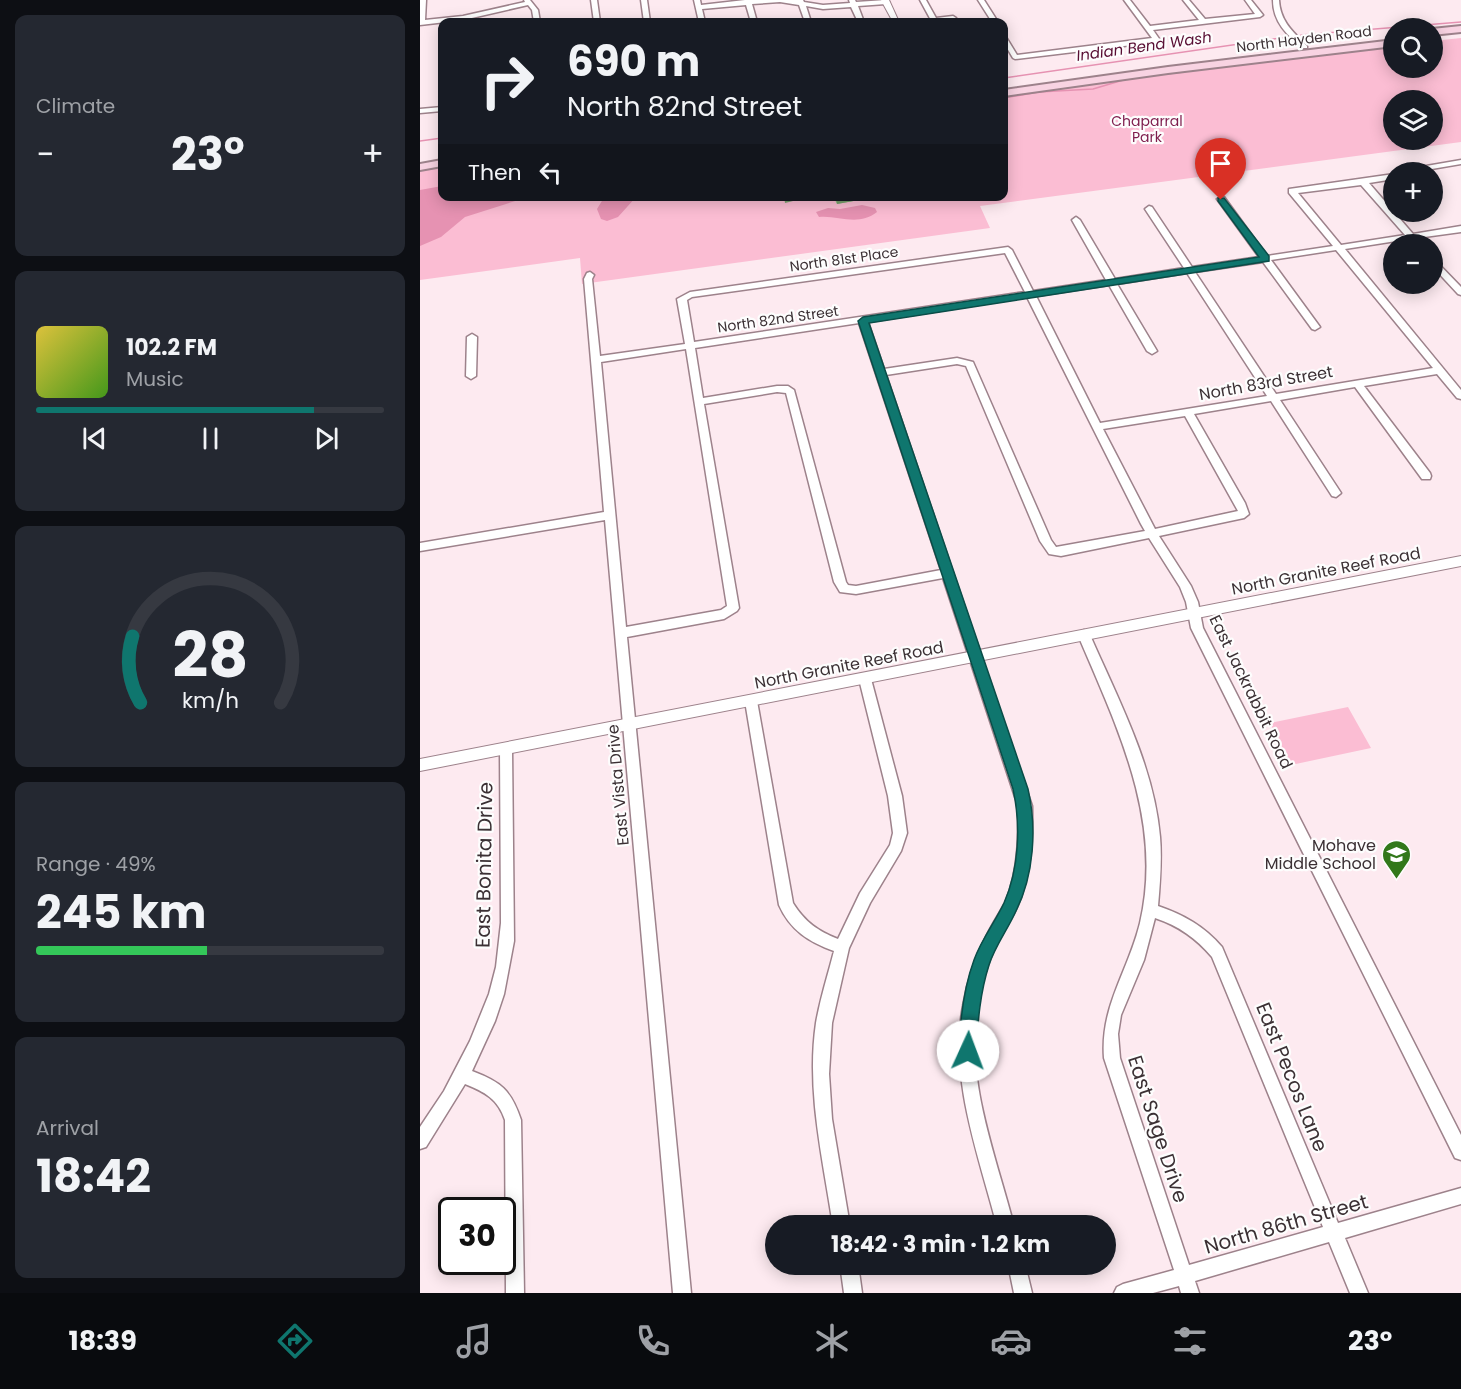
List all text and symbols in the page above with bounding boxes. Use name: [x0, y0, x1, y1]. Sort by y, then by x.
map controls: [1383, 18, 1443, 294]
button: search: [1383, 18, 1443, 78]
street label: North Hayden Road: [1235, 21, 1373, 57]
water label: Indian Bend Wash: [1075, 26, 1213, 66]
text: 690 m: [567, 32, 700, 91]
icon: right: [468, 42, 546, 120]
text: North 82nd Street: [567, 88, 802, 125]
button: layers: [1383, 90, 1443, 150]
text: Climate: [36, 92, 115, 120]
park label: Chaparral Park: [1111, 111, 1183, 147]
text: 23°: [171, 123, 245, 186]
text: −: [36, 131, 54, 178]
text: +: [361, 131, 384, 178]
pin: [1195, 138, 1246, 200]
icon: arrive: [1204, 147, 1237, 180]
icon: left: [534, 156, 567, 189]
text: Then: [468, 157, 522, 188]
button: +: [1383, 162, 1443, 222]
button: −: [1383, 234, 1443, 294]
street label: North 81st Place: [788, 241, 900, 277]
street label: North 82nd Street: [716, 301, 840, 337]
text: 102.2 FM: [126, 332, 217, 363]
street label: North 83rd Street: [1197, 360, 1335, 406]
text: Music: [126, 365, 184, 393]
icon: previous: [78, 422, 111, 455]
icon: pause: [194, 422, 227, 455]
icon: next: [310, 422, 343, 455]
street label: North Granite Reef Road: [1230, 541, 1422, 601]
street label: East Jackrabbit Road: [1204, 611, 1298, 773]
text: 28: [172, 612, 248, 700]
street label: North Granite Reef Road: [753, 635, 945, 695]
text: km/h: [181, 686, 239, 717]
street label: East Vista Drive: [601, 723, 635, 847]
street label: East Bonita Drive: [469, 782, 499, 948]
place label: Mohave Middle School: [1265, 834, 1376, 875]
school or university icon: Mohave Middle School: [1381, 838, 1413, 880]
text: Range · 49%: [36, 850, 156, 878]
text: 245 km: [36, 881, 206, 944]
street label: East Pecos Lane: [1249, 998, 1335, 1156]
position arrow: [936, 1019, 1000, 1083]
street label: East Sage Drive: [1121, 1052, 1195, 1206]
text: Arrival: [36, 1114, 99, 1142]
text: 18:42: [36, 1145, 151, 1208]
street label: North 86th Street: [1201, 1187, 1371, 1261]
speed limit sign: 30: [438, 1197, 516, 1275]
text: 18:42 · 3 min · 1.2 km: [831, 1229, 1050, 1260]
icon: directions: [274, 1320, 316, 1362]
icon: music: [453, 1320, 495, 1362]
icon: phone: [632, 1320, 674, 1362]
icon: climate: [811, 1320, 853, 1362]
icon: car: [990, 1320, 1032, 1362]
icon: filters: [1169, 1320, 1211, 1362]
text: 18:39: [69, 1322, 137, 1359]
text: 23°: [1348, 1322, 1392, 1359]

